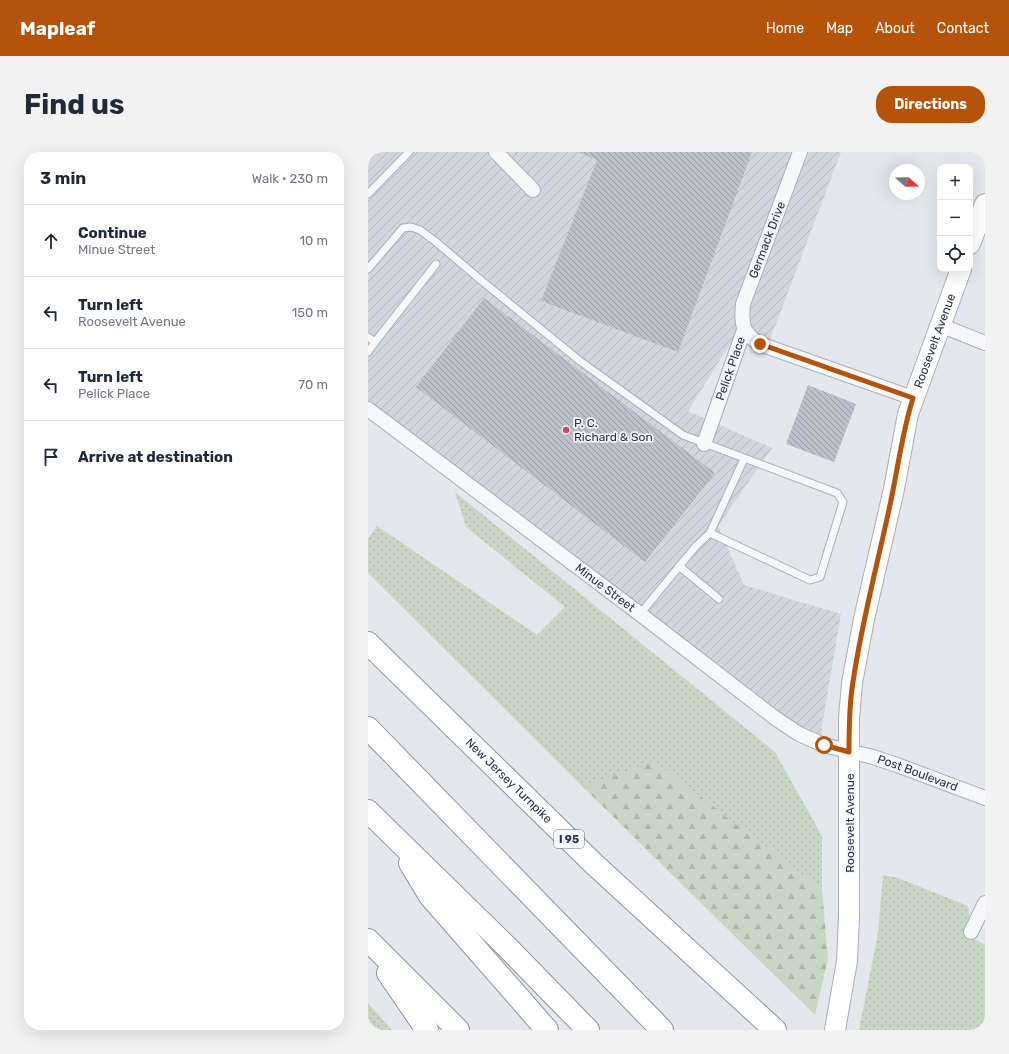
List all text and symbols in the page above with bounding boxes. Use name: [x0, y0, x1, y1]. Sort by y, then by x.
text: Mapleaf: [20, 17, 95, 40]
text: Home: [766, 20, 804, 37]
text: Map: [826, 20, 853, 37]
text: About: [875, 20, 915, 37]
text: Contact: [937, 20, 989, 37]
button: Directions: [876, 86, 985, 123]
text: Find us: [24, 88, 124, 121]
north arrow: [889, 164, 925, 200]
map controls: [937, 164, 973, 272]
button: +: [937, 164, 973, 200]
text: 3 min: [40, 168, 86, 188]
text: Walk · 230 m: [252, 171, 328, 186]
street label: Germack Drive: [746, 199, 788, 280]
button: −: [937, 200, 973, 236]
text: Continue: [78, 224, 147, 242]
icon: ahead: [40, 230, 62, 252]
text: 10 m: [299, 233, 328, 248]
button: locate: [937, 236, 973, 272]
text: Minue Street: [78, 242, 155, 257]
street label: Roosevelt Avenue: [911, 291, 959, 390]
text: Turn left: [78, 296, 143, 314]
icon: left: [40, 302, 62, 324]
text: 150 m: [292, 305, 328, 320]
text: Roosevelt Avenue: [78, 314, 186, 329]
street label: Pelick Place: [713, 335, 748, 402]
route end: [751, 335, 769, 353]
text: Turn left: [78, 368, 143, 386]
icon: left: [40, 374, 62, 396]
text: 70 m: [298, 377, 328, 392]
text: Pelick Place: [78, 386, 150, 401]
place label: P. C. Richard & Son: [574, 416, 653, 444]
marker: P. C. Richard & Son: [561, 425, 571, 435]
icon: arrive: [40, 446, 62, 468]
text: Arrive at destination: [78, 448, 233, 466]
street label: Minue Street: [572, 561, 638, 615]
street label: New Jersey Turnpike: [463, 735, 555, 826]
route start: [815, 736, 833, 754]
street label: Post Boulevard: [876, 752, 960, 794]
street label: Roosevelt Avenue: [843, 773, 857, 873]
road number: I 95: [554, 830, 584, 848]

